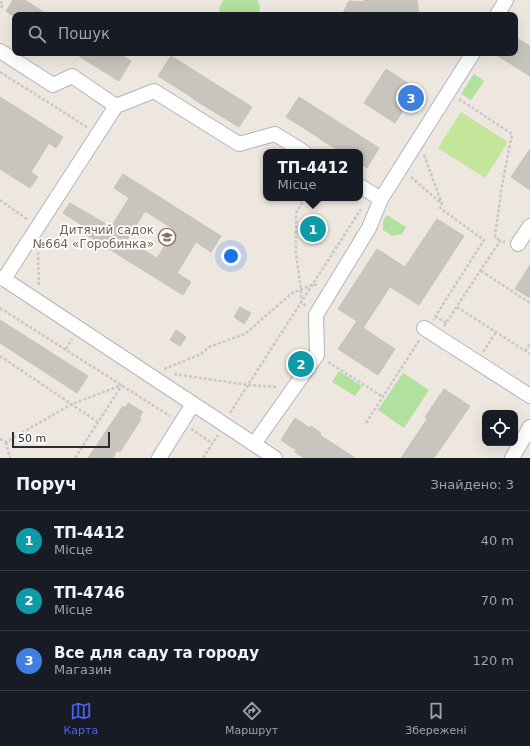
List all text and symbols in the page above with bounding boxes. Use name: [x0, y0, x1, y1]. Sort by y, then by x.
search box: [12, 12, 518, 56]
icon: search: [26, 23, 48, 45]
text: Пошук: [58, 25, 110, 43]
pin: 3: [398, 83, 424, 113]
popup: [263, 149, 363, 201]
text: ТП-4412: [278, 159, 348, 177]
text: Місце: [278, 177, 316, 192]
pin: 1: [300, 214, 326, 244]
place label: Дитячий садок №664 «Горобинка»: [33, 223, 154, 251]
school or university icon: Дитячий садок №664 «Горобинка»: [157, 227, 177, 247]
your location: [221, 246, 241, 266]
pin: 2: [288, 349, 314, 379]
map controls: [482, 410, 518, 446]
button: locate: [482, 410, 518, 446]
scale bar: [12, 430, 110, 449]
text: 50 m: [18, 432, 46, 445]
text: Поруч: [16, 474, 77, 494]
text: Знайдено: 3: [431, 477, 514, 492]
text: ТП-4412: [54, 524, 125, 542]
text: 1: [24, 533, 34, 548]
text: 40 m: [481, 533, 514, 548]
text: Місце: [54, 542, 93, 557]
text: ТП-4746: [54, 584, 125, 602]
text: 2: [24, 593, 34, 608]
text: 70 m: [481, 593, 514, 608]
text: Місце: [54, 602, 93, 617]
text: Все для саду та городу: [54, 644, 259, 662]
text: 3: [24, 653, 34, 668]
text: 120 m: [472, 653, 514, 668]
text: Магазин: [54, 662, 112, 677]
tab: Карта: [63, 700, 98, 737]
tab: Маршрут: [225, 700, 278, 737]
tab: Збережені: [405, 700, 467, 737]

